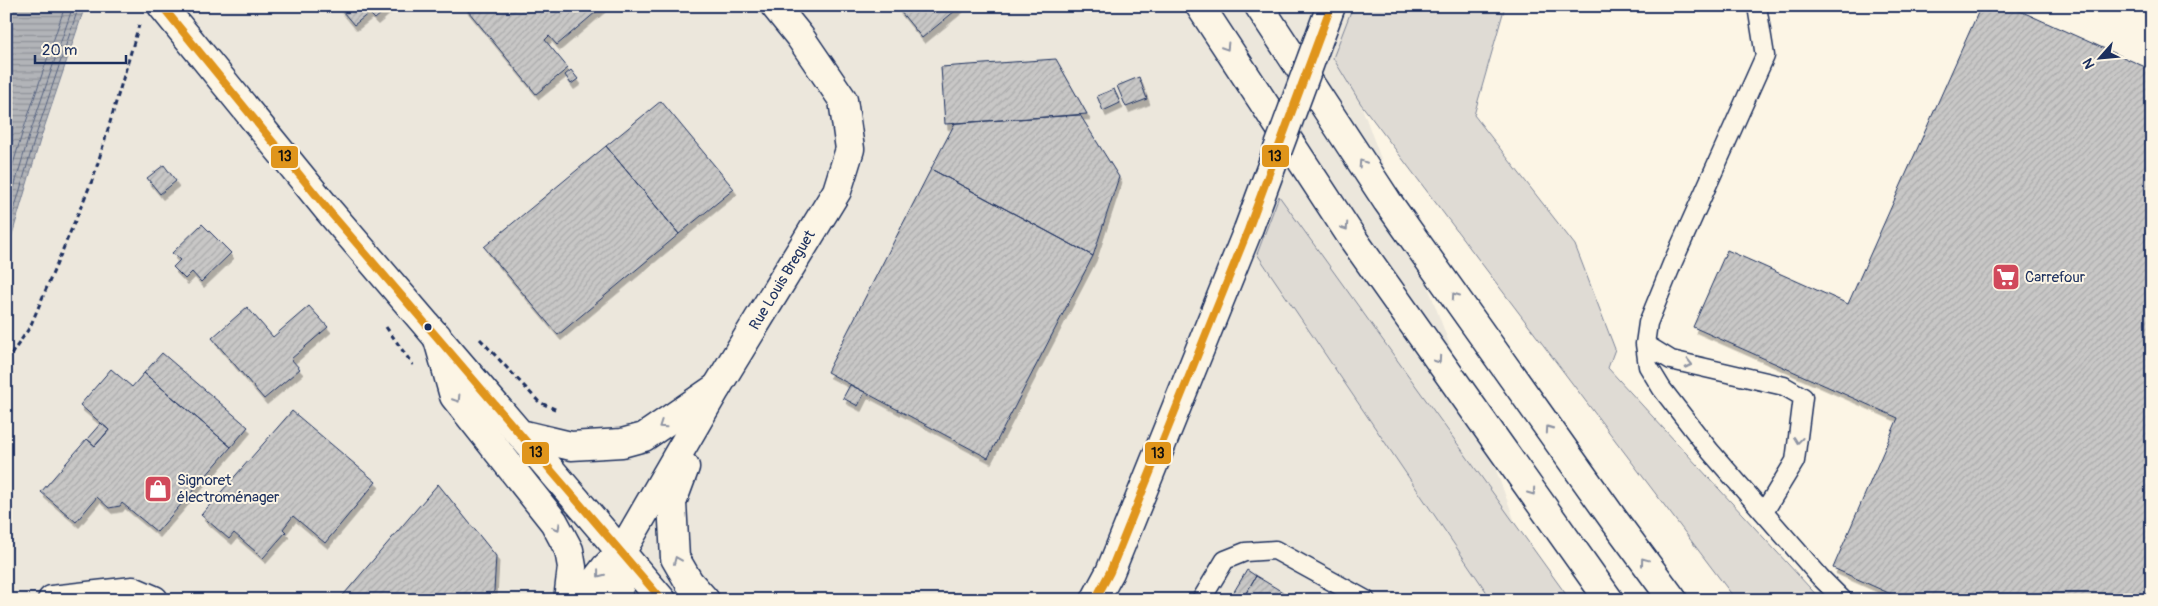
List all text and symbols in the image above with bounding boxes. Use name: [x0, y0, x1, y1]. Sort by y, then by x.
scale bar: [35, 32, 126, 64]
north arrow: [2076, 32, 2126, 82]
text: 20 m: [42, 41, 77, 60]
one-way arrow: [1220, 42, 1229, 51]
text: N: [2079, 56, 2099, 72]
line badge: 13: [1261, 144, 1290, 168]
line badge: 13: [270, 145, 299, 169]
text: 13: [278, 148, 292, 165]
text: 13: [1268, 148, 1282, 165]
one-way arrow: [1359, 159, 1368, 169]
one-way arrow: [1338, 221, 1348, 230]
street label: Rue Louis Breguet: [745, 226, 820, 334]
supermarket icon: Carrefour: [1991, 262, 2021, 292]
place label: Carrefour: [2025, 268, 2086, 287]
one-way arrow: [1452, 293, 1461, 302]
unlabelled marker: [423, 322, 433, 332]
one-way arrow: [1432, 354, 1441, 364]
one-way arrow: [1684, 358, 1693, 369]
one-way arrow: [451, 393, 461, 402]
one-way arrow: [658, 419, 668, 428]
one-way arrow: [1546, 425, 1555, 435]
one-way arrow: [1793, 436, 1804, 444]
line badge: 13: [521, 441, 550, 465]
line badge: 13: [1144, 441, 1172, 465]
text: 13: [529, 444, 543, 461]
text: 13: [1151, 445, 1165, 462]
place label: Signoret électroménager: [177, 471, 280, 507]
shop icon: Signoret électroménager: [143, 474, 173, 504]
one-way arrow: [1526, 486, 1535, 496]
one-way arrow: [550, 522, 560, 531]
one-way arrow: [673, 556, 684, 565]
one-way arrow: [1641, 557, 1650, 567]
one-way arrow: [597, 568, 605, 577]

